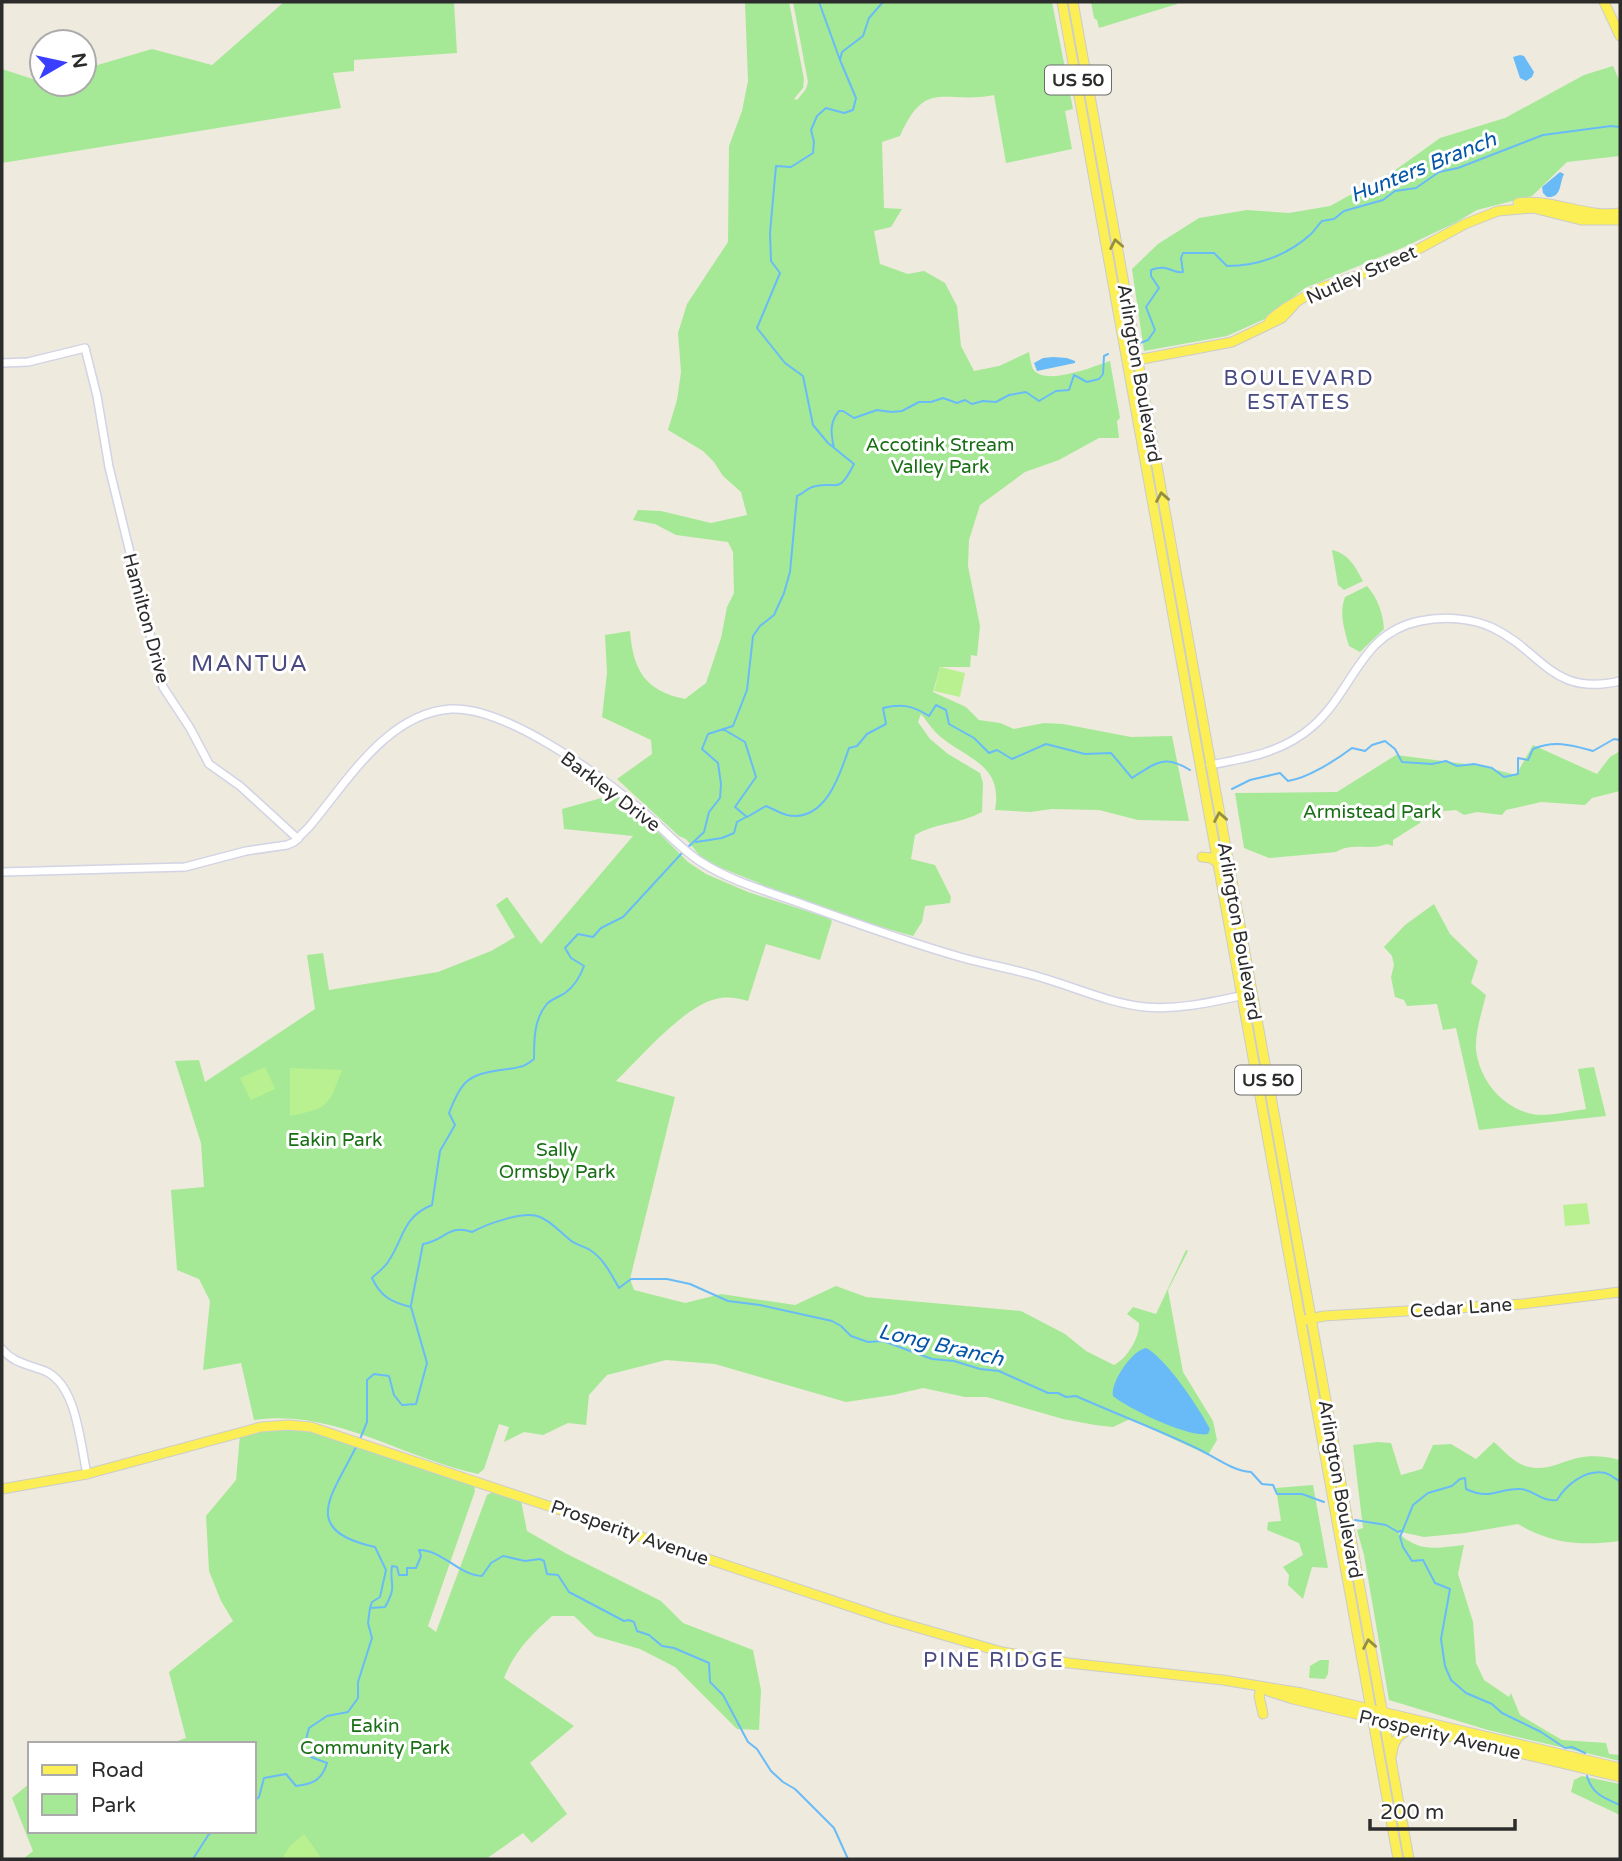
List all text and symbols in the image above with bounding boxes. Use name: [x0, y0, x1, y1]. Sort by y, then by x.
north arrow: [28, 28, 98, 98]
text: N: [67, 51, 91, 70]
road number: US 50: [1045, 66, 1111, 94]
water label: Hunters Branch: [1347, 126, 1501, 208]
one-way arrow: [1110, 238, 1125, 250]
street label: Nutley Street: [1303, 241, 1420, 309]
street label: Arlington Boulevard: [1112, 282, 1166, 464]
district label: BOULEVARD ESTATES: [1223, 366, 1375, 415]
park label: Accotink Stream Valley Park: [866, 434, 1014, 478]
one-way arrow: [1155, 491, 1170, 503]
street label: Hamilton Drive: [118, 551, 174, 686]
district label: MANTUA: [191, 650, 309, 678]
street label: Barkley Drive: [556, 747, 664, 836]
park label: Armistead Park: [1303, 801, 1441, 823]
one-way arrow: [1213, 811, 1228, 823]
street label: Arlington Boulevard: [1212, 840, 1266, 1022]
road number: US 50: [1235, 1065, 1301, 1094]
park label: Eakin Park: [288, 1129, 382, 1151]
park label: Sally Ormsby Park: [499, 1139, 615, 1183]
street label: Cedar Lane: [1409, 1293, 1513, 1323]
water label: Long Branch: [876, 1319, 1007, 1372]
street label: Arlington Boulevard: [1313, 1398, 1367, 1580]
street label: Prosperity Avenue: [548, 1496, 711, 1570]
one-way arrow: [1363, 1638, 1378, 1650]
district label: PINE RIDGE: [923, 1648, 1065, 1673]
street label: Prosperity Avenue: [1357, 1706, 1523, 1764]
park label: Eakin Community Park: [300, 1715, 450, 1759]
legend: [28, 1742, 256, 1833]
text: Road: [91, 1758, 144, 1783]
scale bar: [1370, 1787, 1515, 1831]
text: Park: [91, 1793, 136, 1818]
text: 200 m: [1380, 1800, 1444, 1825]

